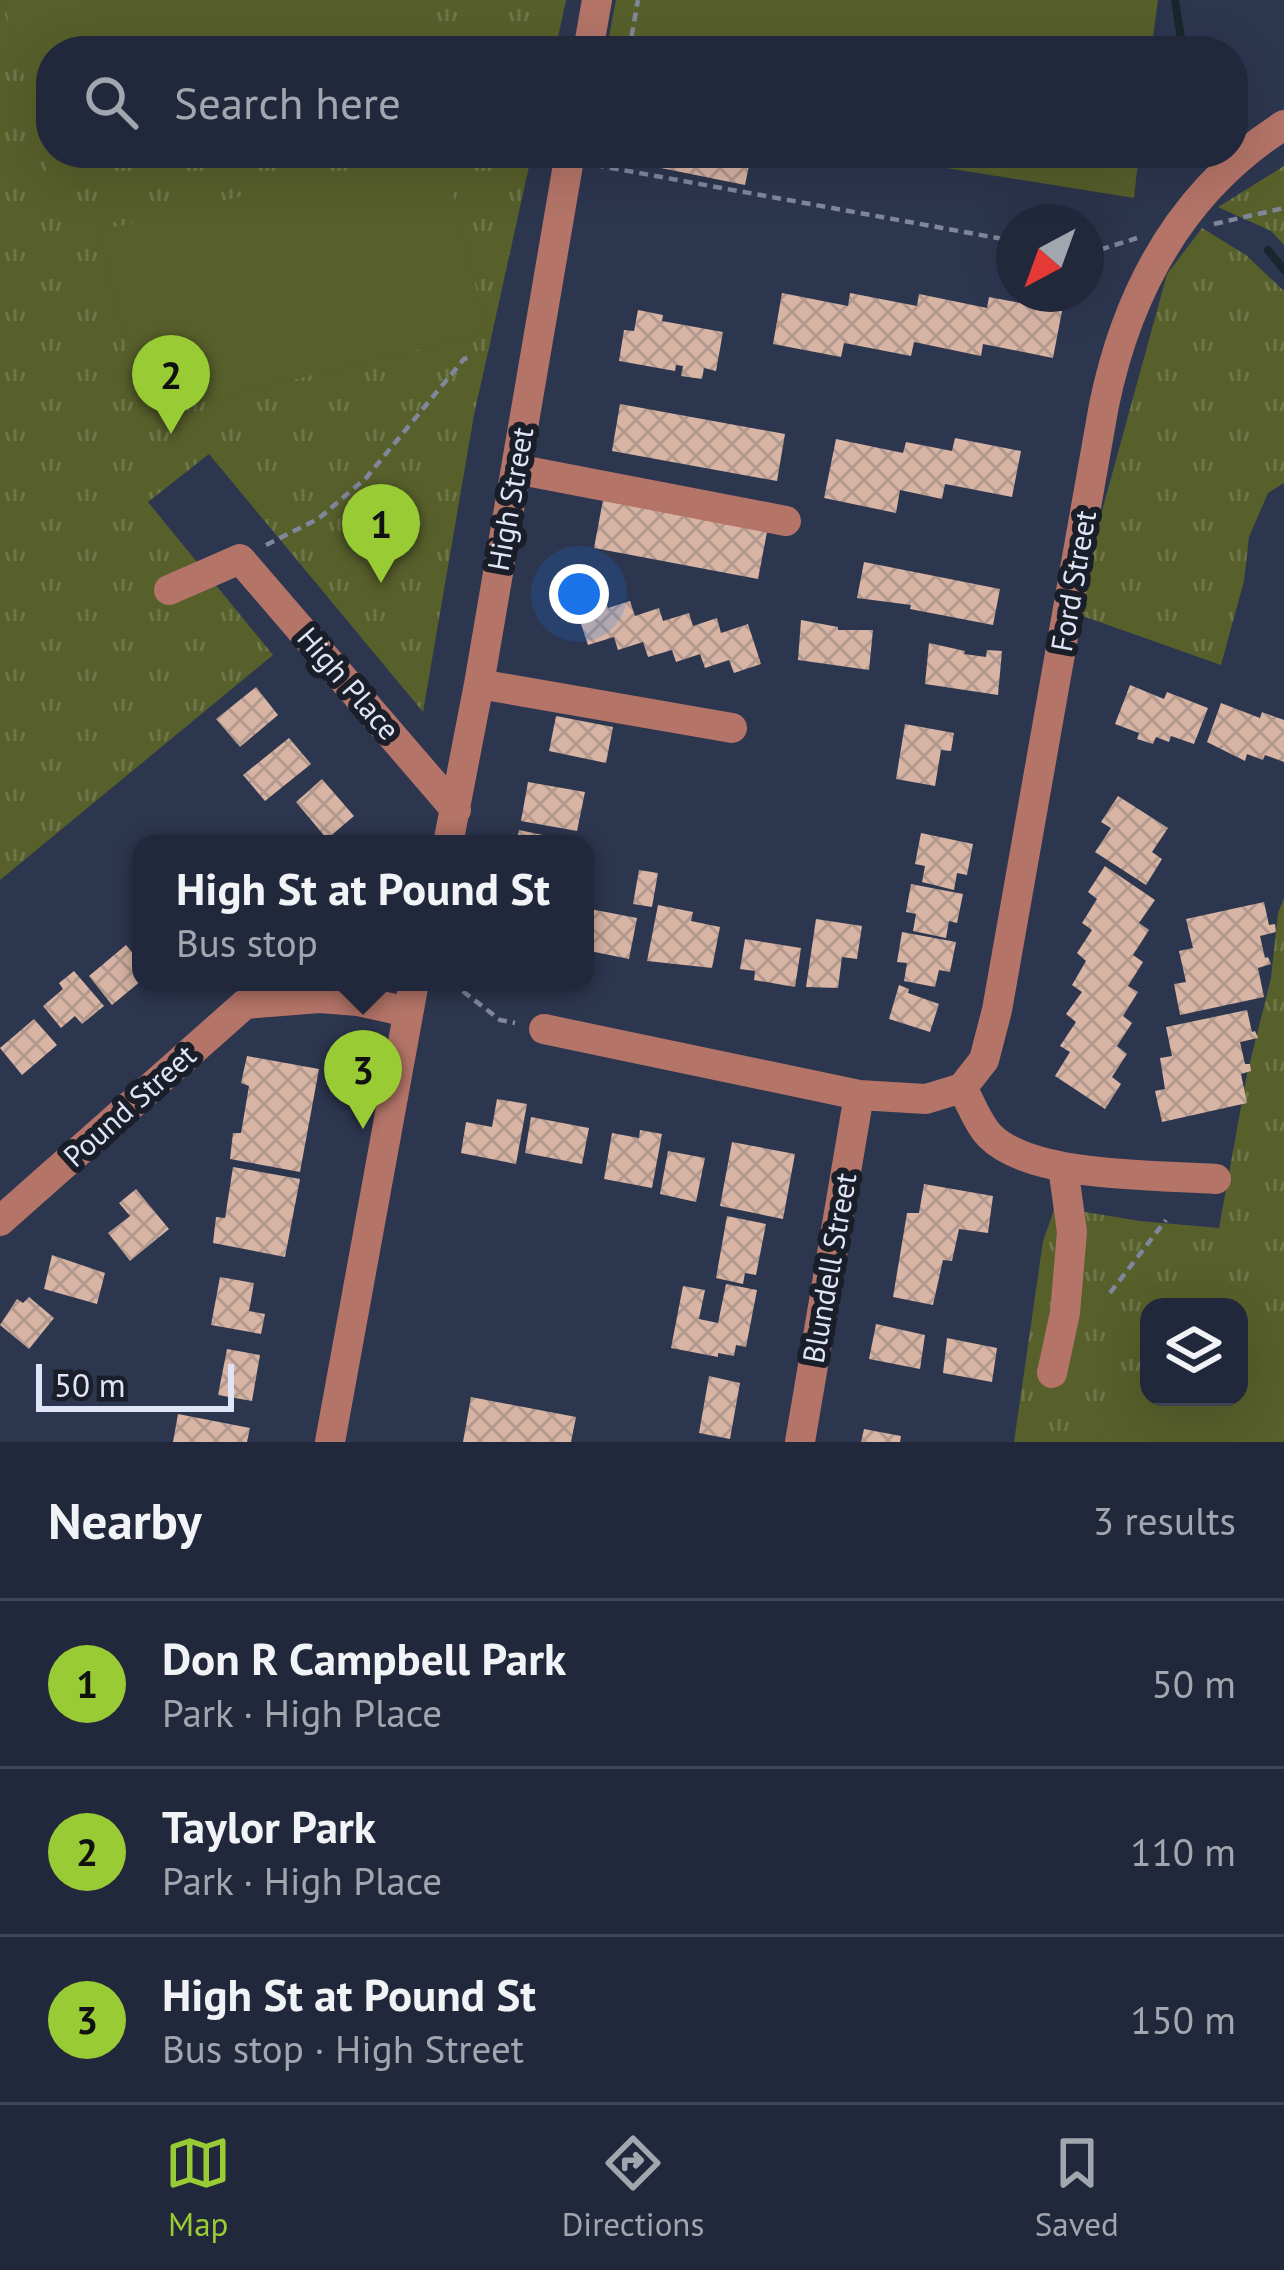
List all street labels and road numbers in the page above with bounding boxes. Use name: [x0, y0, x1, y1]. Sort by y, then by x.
street label: High Street: [478, 424, 541, 574]
street label: Ford Street: [1041, 507, 1104, 654]
street label: High Place: [289, 618, 409, 748]
street label: Pound Street: [55, 1035, 203, 1175]
street label: Blundell Street: [793, 1170, 864, 1366]

